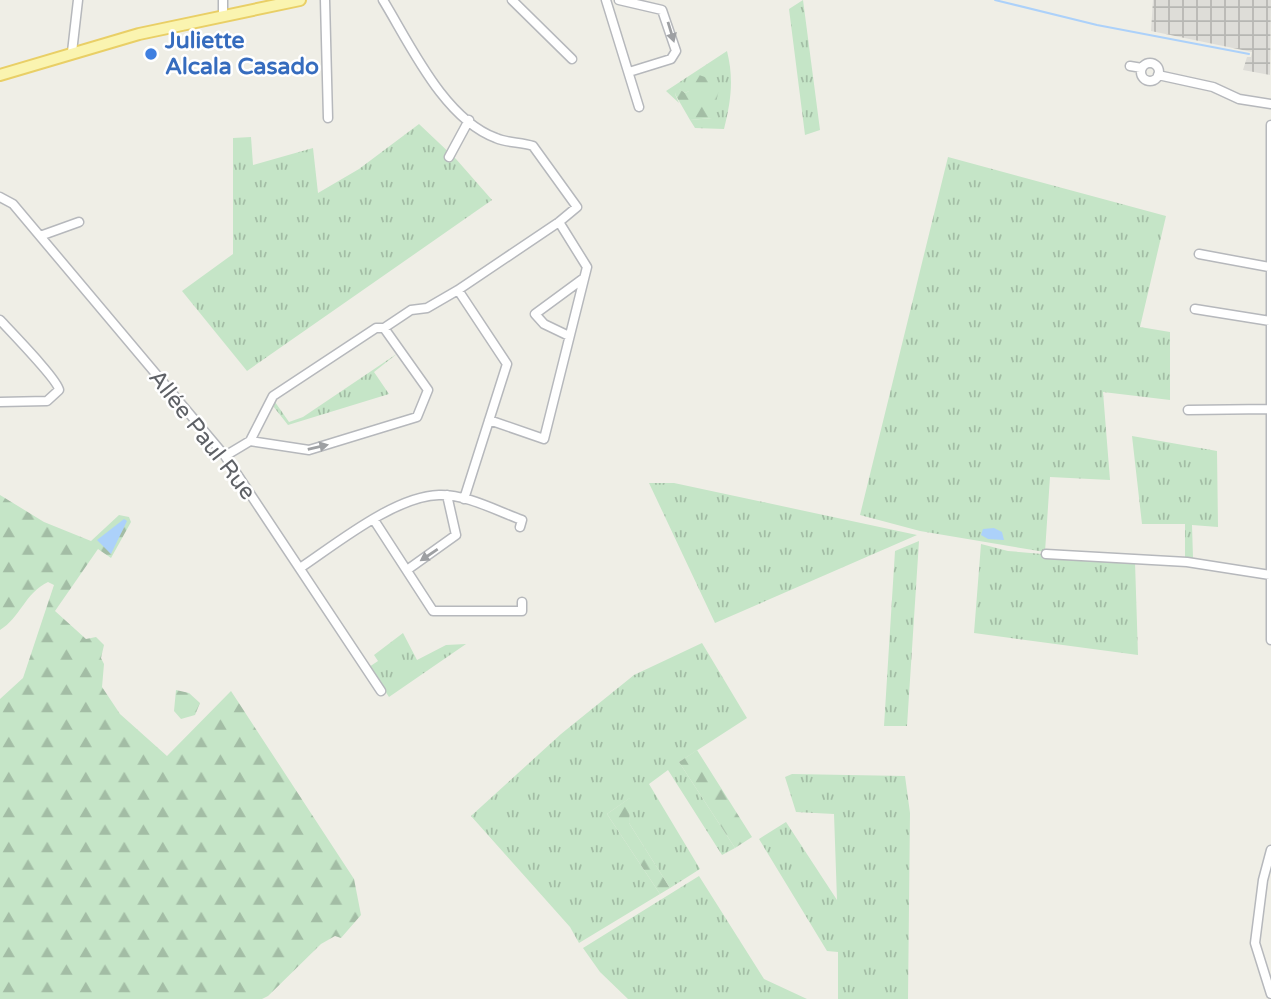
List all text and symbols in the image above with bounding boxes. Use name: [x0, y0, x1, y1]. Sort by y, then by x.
one-way arrow: [666, 22, 676, 43]
place label: Juliette Alcala Casado: [164, 27, 319, 81]
marker: Juliette Alcala Casado: [143, 46, 159, 62]
street label: Allée Paul Rue: [143, 364, 261, 506]
one-way arrow: [307, 441, 329, 452]
one-way arrow: [420, 548, 438, 562]

